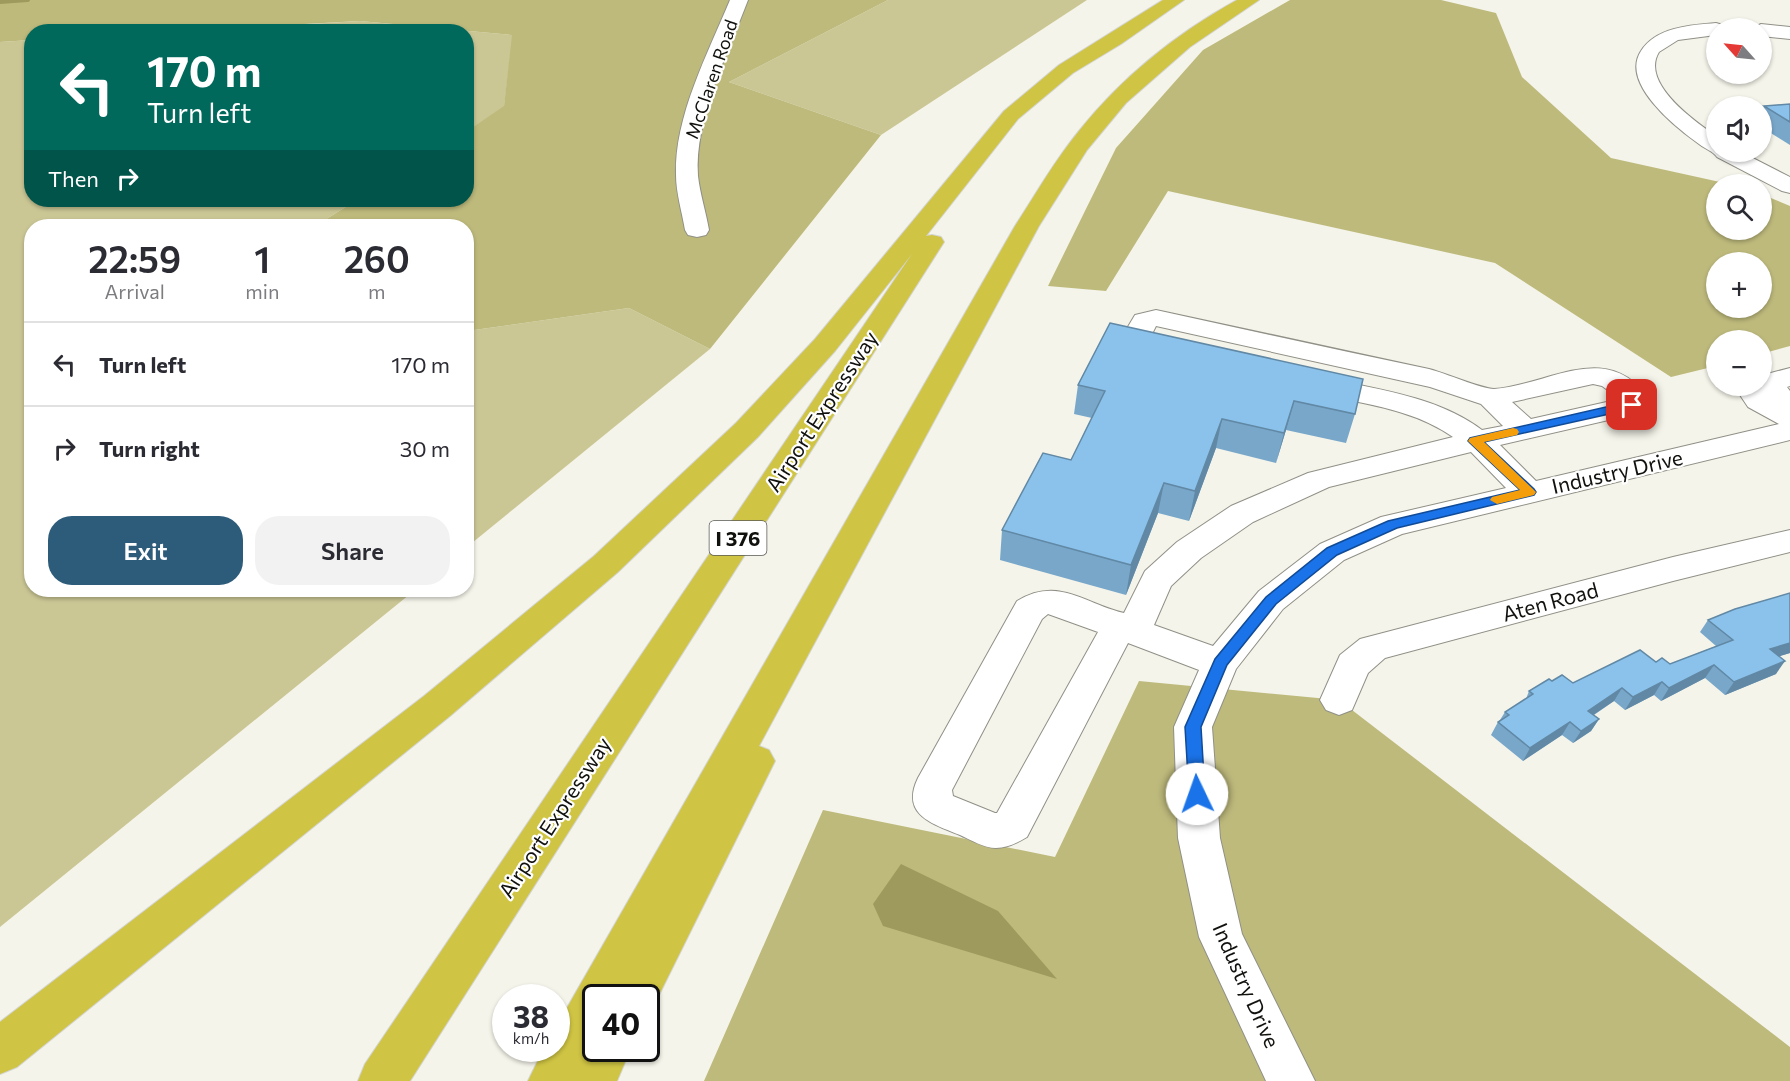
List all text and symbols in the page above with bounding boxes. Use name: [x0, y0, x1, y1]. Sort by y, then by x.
street label: McClaren Road: [680, 17, 742, 141]
north arrow: [1706, 18, 1772, 84]
map controls: [1706, 18, 1772, 396]
text: 170 m: [147, 44, 261, 96]
icon: left: [48, 48, 126, 126]
text: Turn left: [147, 96, 251, 129]
button: sound: [1706, 96, 1772, 162]
icon: right: [111, 162, 144, 195]
text: Then: [48, 165, 99, 192]
button: search: [1706, 174, 1772, 240]
text: 22:59: [88, 236, 181, 280]
text: 1: [254, 236, 270, 280]
text: 260: [344, 236, 410, 280]
button: +: [1706, 252, 1772, 318]
text: Arrival: [104, 279, 165, 303]
text: min: [245, 279, 279, 303]
text: m: [368, 279, 385, 303]
street label: Airport Expressway: [760, 326, 882, 496]
button: −: [1706, 330, 1772, 396]
icon: left: [48, 348, 81, 381]
text: Turn left: [99, 351, 186, 378]
text: 170 m: [391, 351, 450, 378]
pin: [1606, 379, 1657, 430]
icon: arrive: [1615, 388, 1648, 421]
icon: right: [48, 432, 81, 465]
text: Turn right: [99, 435, 200, 462]
text: 30 m: [400, 435, 450, 462]
street label: Industry Drive: [1549, 444, 1685, 498]
button: Exit: [48, 516, 243, 585]
button: Share: [255, 516, 450, 585]
road number: I 376: [710, 521, 766, 555]
street label: Aten Road: [1499, 576, 1601, 626]
street label: Airport Expressway: [493, 732, 615, 902]
position arrow: [1165, 762, 1229, 826]
street label: Industry Drive: [1208, 919, 1286, 1051]
speed limit sign: 40: [582, 984, 660, 1062]
text: 38: [513, 997, 549, 1034]
text: km/h: [513, 1029, 549, 1047]

